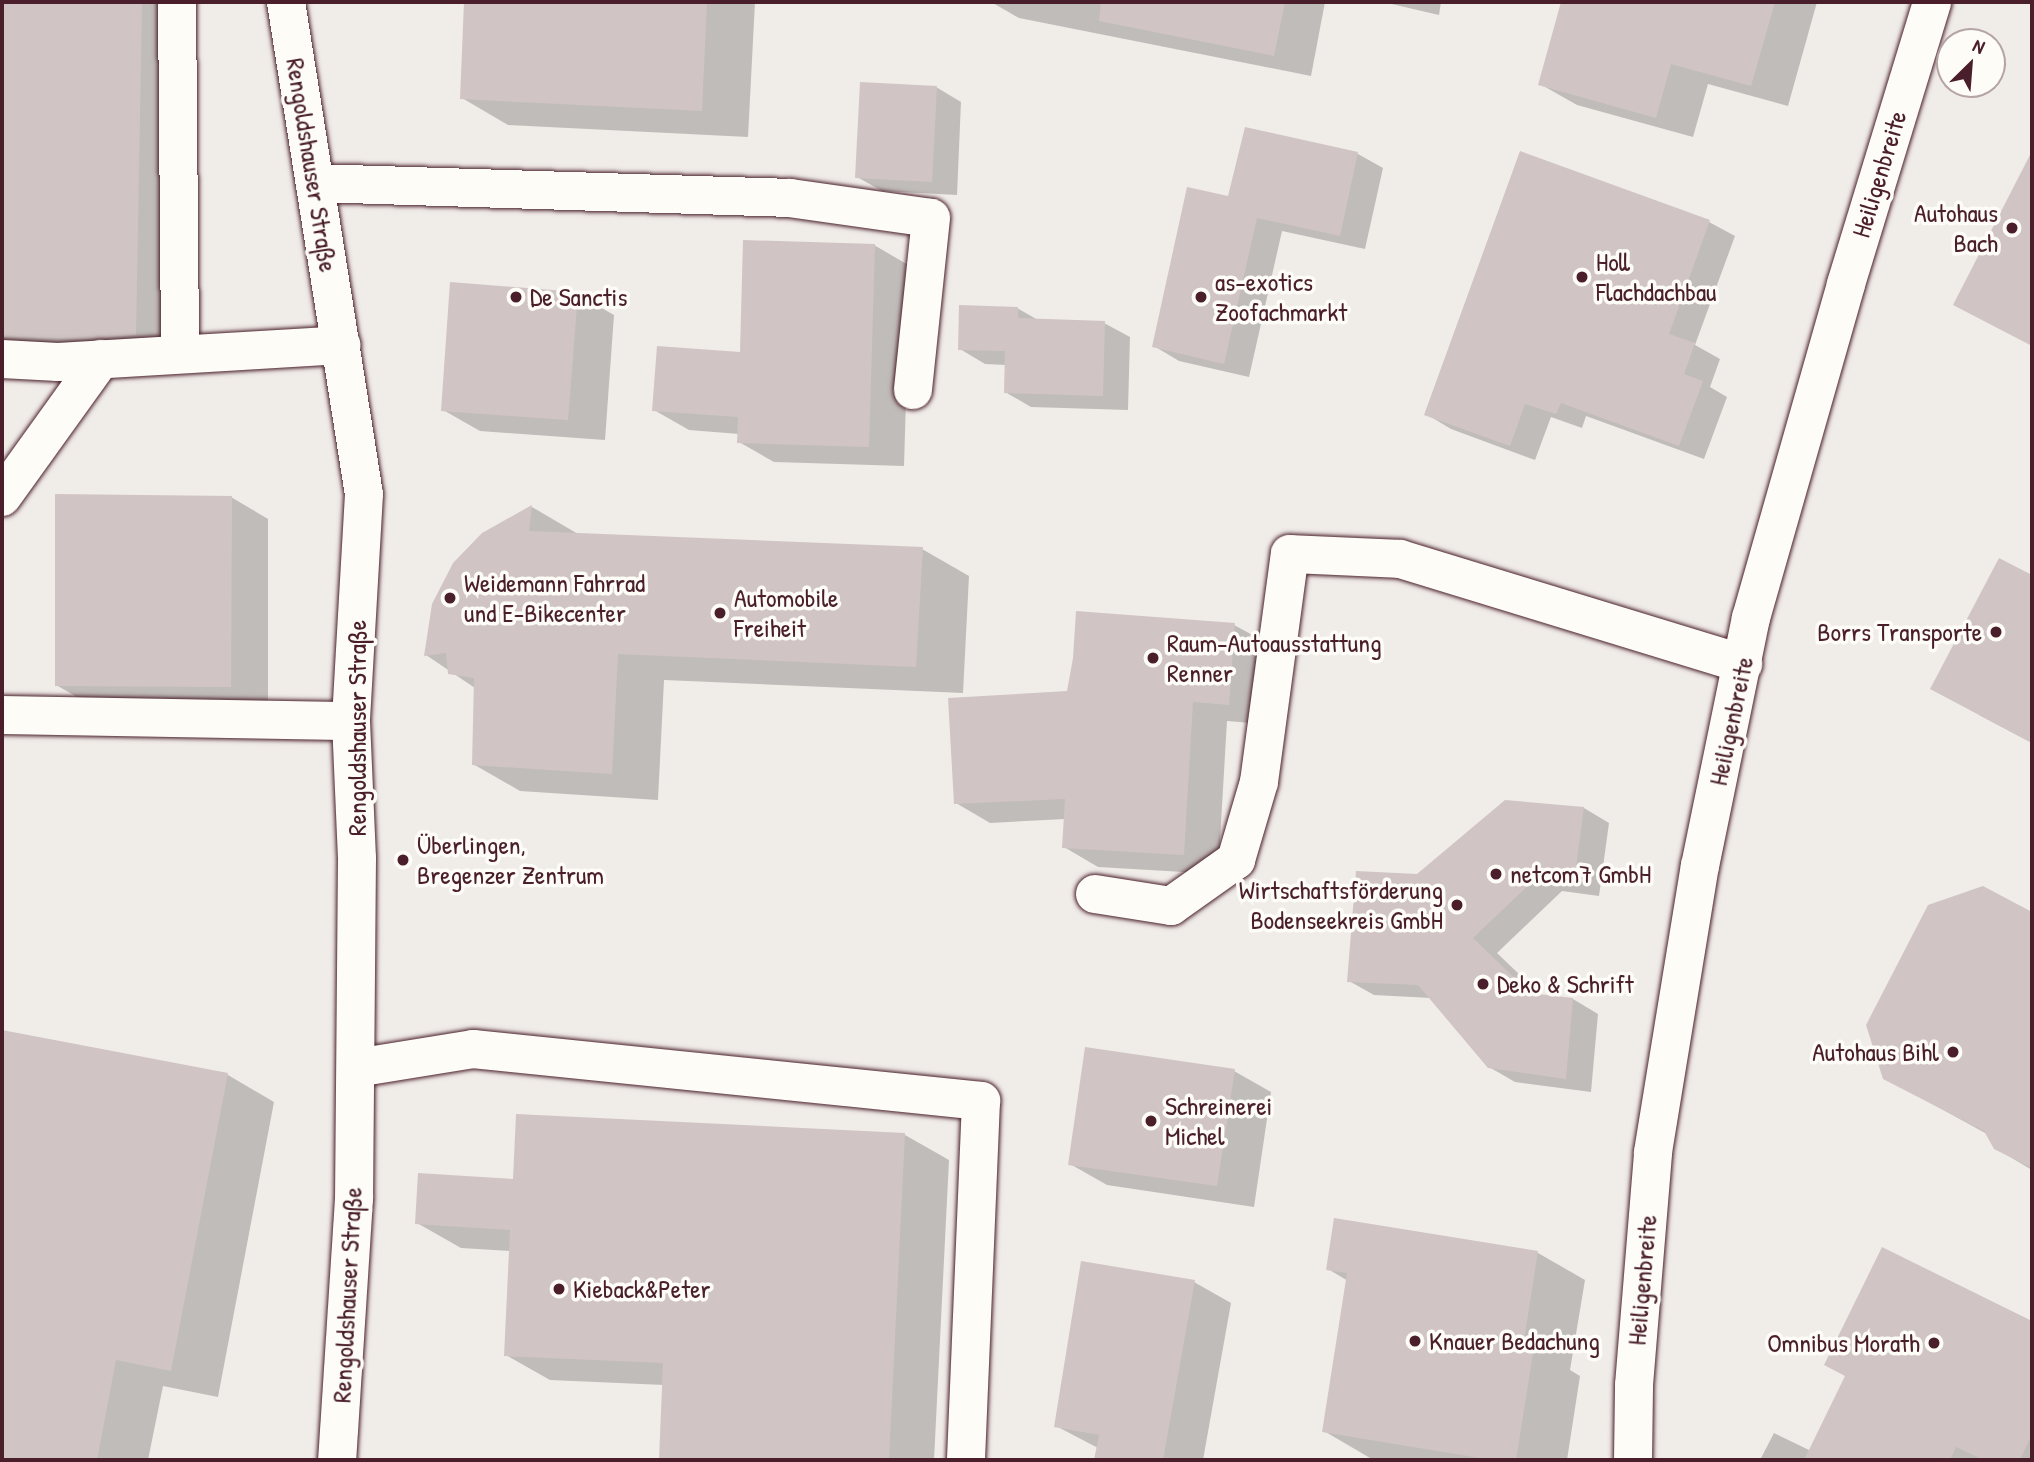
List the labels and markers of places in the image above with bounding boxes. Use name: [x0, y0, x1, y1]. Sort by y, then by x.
place label: Autohaus Bach: [1914, 197, 1998, 258]
marker: Autohaus Bach: [2004, 220, 2020, 236]
place label: Holl Flachdachbau: [1596, 246, 1717, 308]
place label: as-exotics Zoofachmarkt: [1215, 266, 1347, 328]
marker: Holl Flachdachbau: [1574, 269, 1590, 285]
place label: De Sanctis: [530, 281, 627, 313]
marker: De Sanctis: [508, 289, 524, 305]
marker: as-exotics Zoofachmarkt: [1193, 289, 1209, 305]
place label: Weidemann Fahrrad und E-Bikecenter: [464, 567, 645, 628]
place label: Automobile Freiheit: [734, 582, 838, 644]
marker: Weidemann Fahrrad und E-Bikecenter: [442, 590, 458, 606]
marker: Automobile Freiheit: [712, 605, 728, 621]
place label: Borrs Transporte: [1817, 616, 1982, 648]
marker: Borrs Transporte: [1988, 624, 2004, 640]
place label: Raum-Autoausstattung Renner: [1167, 627, 1381, 688]
marker: Raum-Autoausstattung Renner: [1145, 650, 1161, 666]
place label: Überlingen, Bregenzer Zentrum: [417, 829, 604, 890]
marker: Überlingen, Bregenzer Zentrum: [395, 852, 411, 868]
place label: netcom7 GmbH: [1510, 858, 1651, 890]
marker: netcom7 GmbH: [1488, 866, 1504, 882]
place label: Wirtschaftsförderung Bodenseekreis GmbH: [1239, 874, 1443, 936]
marker: Wirtschaftsförderung Bodenseekreis GmbH: [1449, 897, 1465, 913]
place label: Deko & Schrift: [1497, 968, 1634, 1000]
marker: Deko & Schrift: [1475, 976, 1491, 992]
place label: Autohaus Bihl: [1812, 1036, 1939, 1068]
marker: Autohaus Bihl: [1945, 1044, 1961, 1060]
place label: Schreinerei Michel: [1165, 1090, 1272, 1152]
marker: Schreinerei Michel: [1143, 1113, 1159, 1129]
place label: Kieback&Peter: [573, 1273, 710, 1305]
marker: Kieback&Peter: [551, 1281, 567, 1297]
place label: Knauer Bedachung: [1429, 1325, 1600, 1357]
place label: Omnibus Morath: [1767, 1327, 1920, 1359]
marker: Knauer Bedachung: [1407, 1333, 1423, 1349]
marker: Omnibus Morath: [1926, 1335, 1942, 1351]

